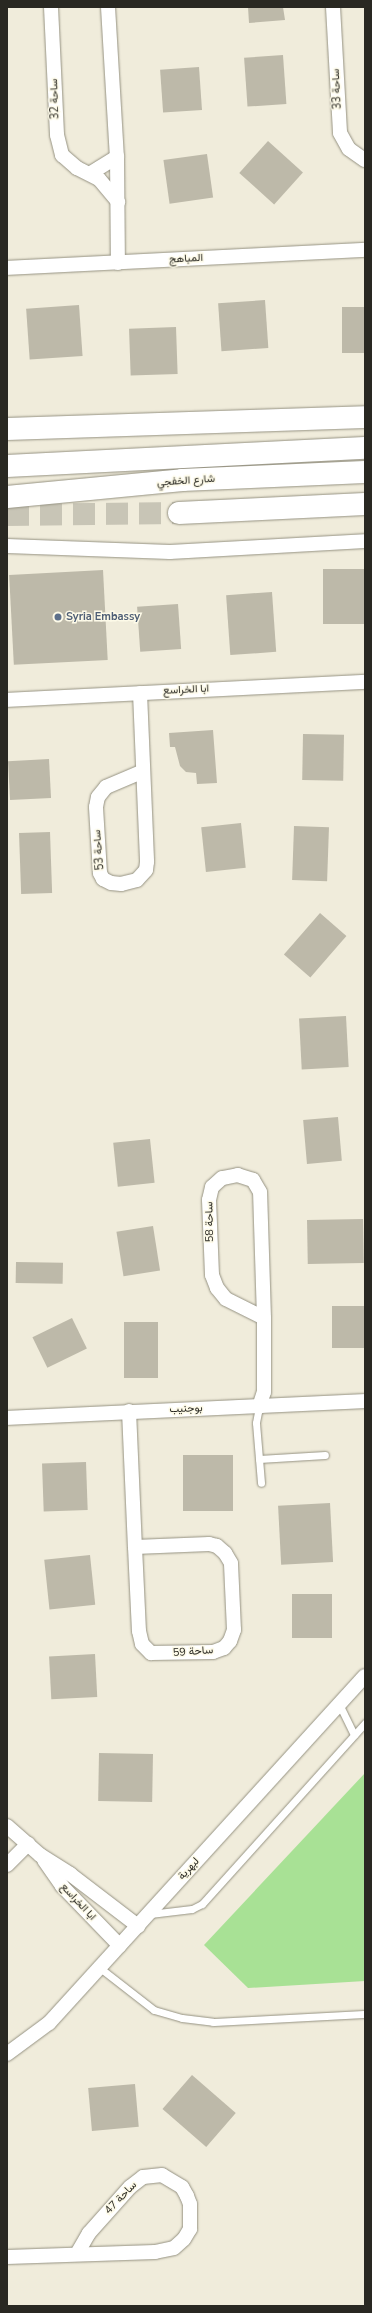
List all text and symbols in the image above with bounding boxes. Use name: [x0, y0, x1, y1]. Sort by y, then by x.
street label: ساحة 33: [329, 68, 345, 110]
street label: ساحة 32: [48, 78, 62, 120]
street label: المباهج: [169, 252, 203, 266]
street label: شارع الخفجي: [156, 472, 216, 490]
place label: Syria Embassy: [66, 610, 140, 624]
marker: Syria Embassy: [53, 612, 63, 622]
street label: ابا الخراسع: [163, 682, 209, 698]
street label: ساحة 53: [91, 829, 107, 871]
street label: ساحة 58: [203, 1202, 217, 1242]
street label: بوجنيب: [169, 1402, 203, 1416]
street label: ساحة 59: [172, 1644, 214, 1660]
street label: لبهرية: [175, 1855, 203, 1883]
street label: ابا الخراسع: [57, 1881, 99, 1923]
street label: ساحة 47: [102, 2179, 140, 2217]

